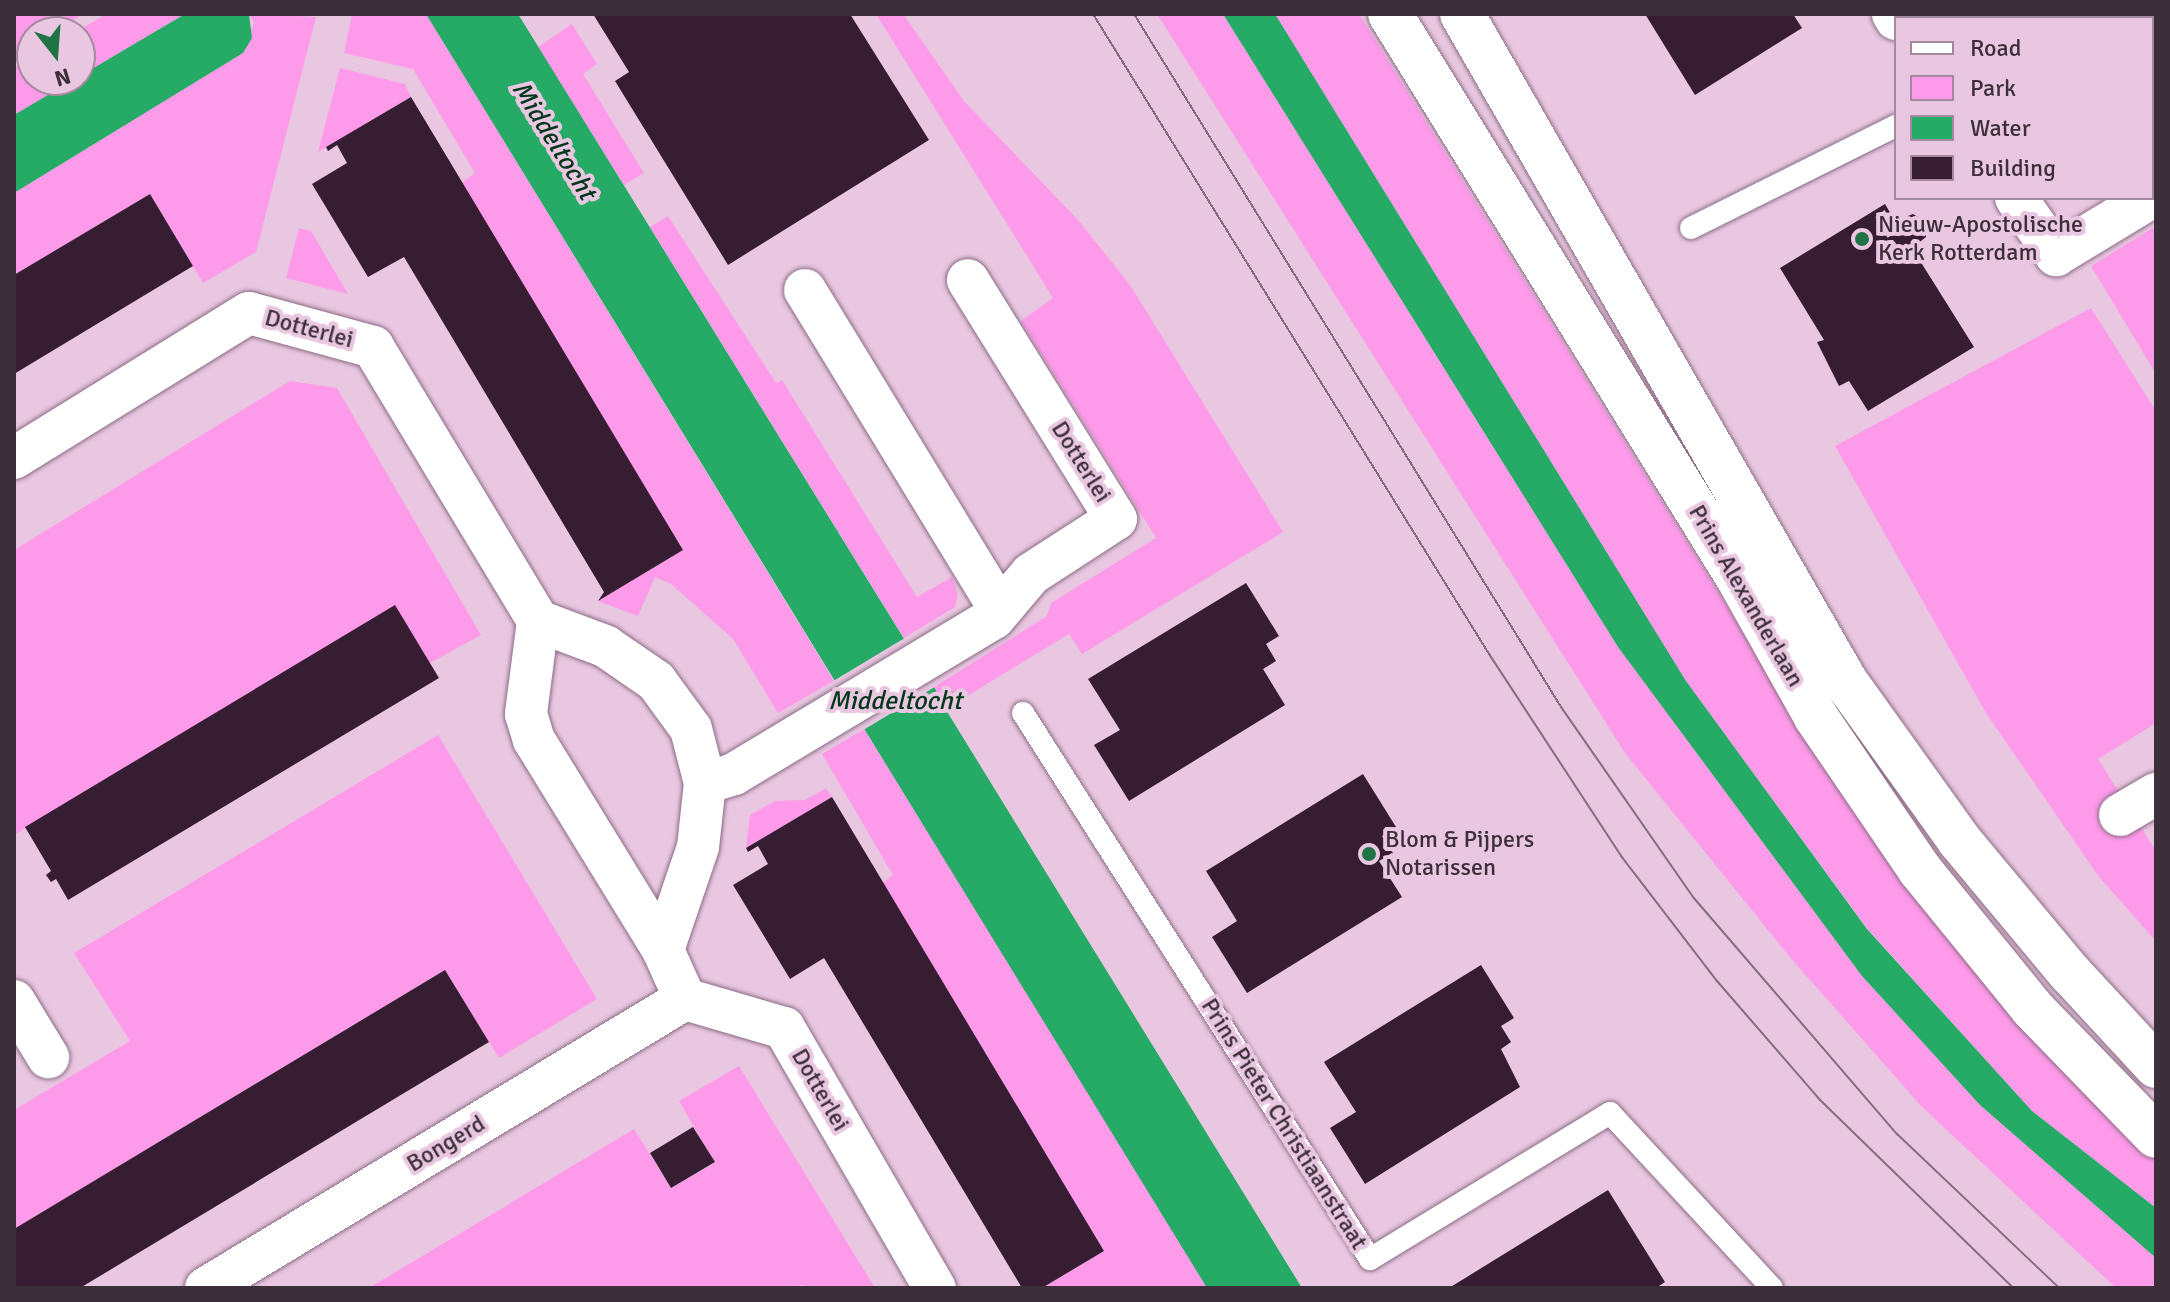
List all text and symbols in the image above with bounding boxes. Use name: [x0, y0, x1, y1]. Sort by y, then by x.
north arrow: [16, 16, 96, 96]
legend: [1894, 16, 2154, 200]
text: Road: [1970, 33, 2021, 63]
text: N: [51, 62, 74, 93]
text: Park: [1970, 73, 2016, 103]
water label: Middeltocht: [504, 76, 602, 206]
text: Water: [1970, 113, 2030, 143]
text: Building: [1970, 153, 2056, 183]
place label: Nieuw-Apostolische Kerk Rotterdam: [1878, 211, 2083, 267]
marker: Nieuw-Apostolische Kerk Rotterdam: [1853, 230, 1871, 248]
street label: Dotterlei: [262, 303, 356, 355]
street label: Dotterlei: [1045, 416, 1117, 508]
street label: Prins Alexanderlaan: [1682, 500, 1810, 692]
water label: Middeltocht: [828, 686, 962, 718]
place label: Blom & Pijpers Notarissen: [1385, 826, 1534, 882]
marker: Blom & Pijpers Notarissen: [1360, 845, 1378, 863]
street label: Prins Pieter Christiaanstraat: [1195, 993, 1373, 1255]
street label: Dotterlei: [785, 1044, 855, 1136]
street label: Bongerd: [402, 1109, 490, 1179]

